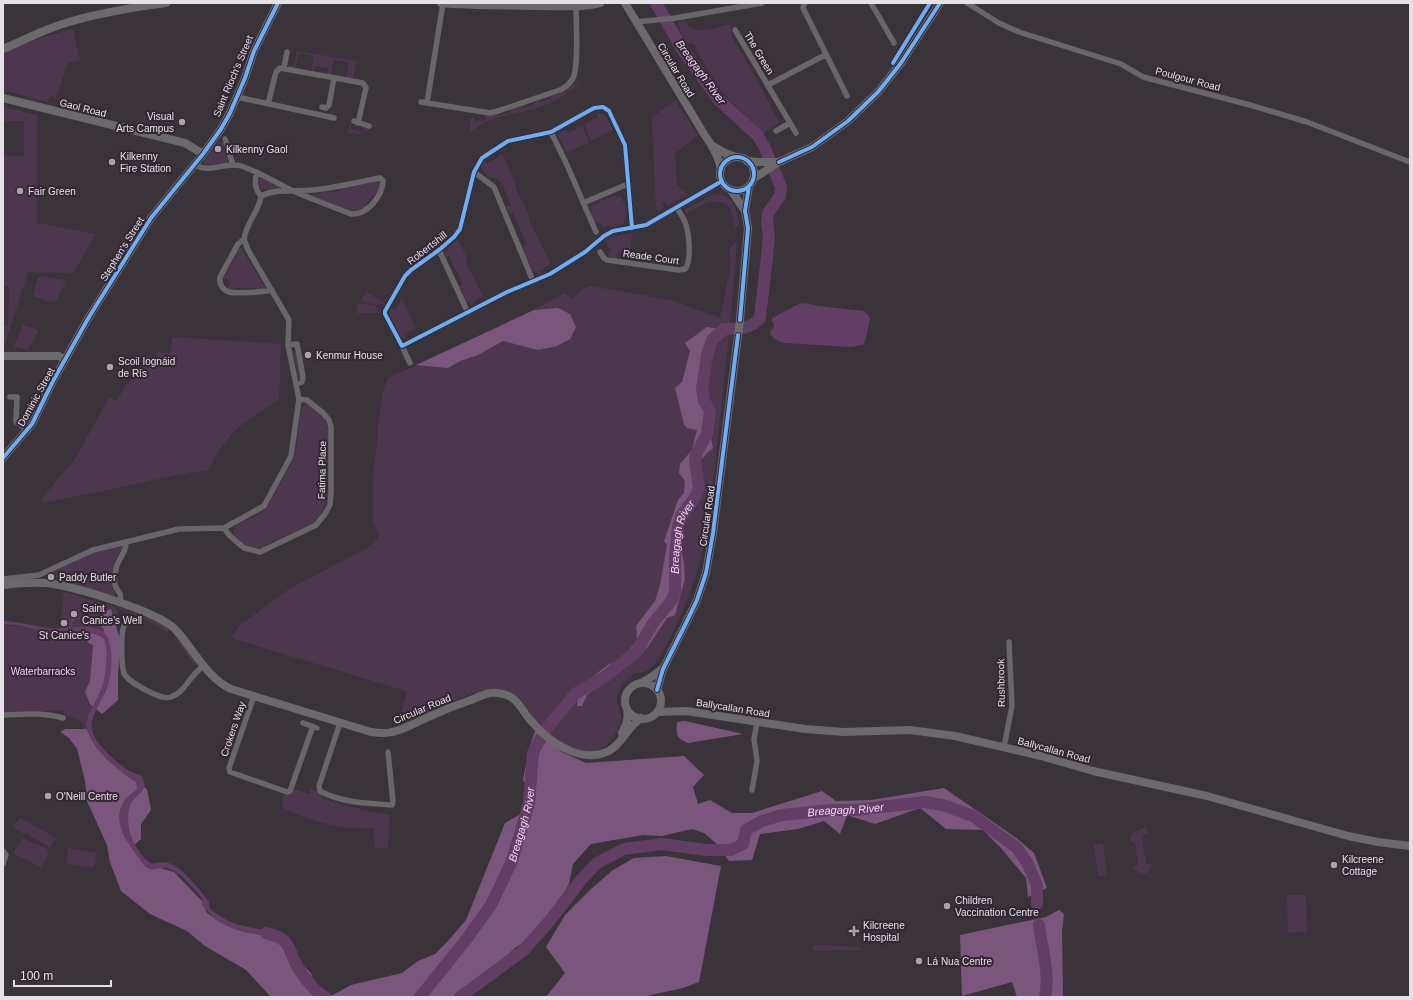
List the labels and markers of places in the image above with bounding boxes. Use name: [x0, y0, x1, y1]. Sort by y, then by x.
place label: Visual Arts Campus: [116, 111, 174, 134]
marker: Visual Arts Campus: [177, 117, 187, 127]
marker: Kilkenny Gaol: [213, 144, 223, 154]
place label: Kilkenny Gaol: [226, 144, 288, 155]
place label: Kilkenny Fire Station: [120, 151, 171, 174]
marker: Kilkenny Fire Station: [107, 157, 117, 167]
marker: Fair Green: [15, 186, 25, 196]
place label: Fair Green: [28, 186, 76, 197]
marker: Kenmur House: [303, 350, 313, 360]
place label: Kenmur House: [316, 350, 383, 361]
place label: Scoil Iognáid de Rís: [118, 356, 175, 379]
marker: Scoil Iognáid de Rís: [105, 362, 115, 372]
marker: Paddy Butler: [46, 572, 56, 582]
place label: Paddy Butler: [59, 572, 117, 583]
place label: Saint Canice's Well: [82, 603, 142, 626]
marker: Saint Canice's Well: [69, 609, 79, 619]
marker: St Canice's: [59, 618, 69, 628]
place label: St Canice's: [39, 630, 89, 641]
marker: O'Neill Centre: [43, 791, 53, 801]
place label: O'Neill Centre: [56, 791, 118, 802]
place label: Kilcreene Cottage: [1342, 854, 1384, 877]
marker: Kilcreene Cottage: [1329, 860, 1339, 870]
place label: Children Vaccination Centre: [955, 895, 1039, 918]
marker: Children Vaccination Centre: [942, 901, 952, 911]
place label: Kilcreene Hospital: [863, 920, 905, 943]
marker: Kilcreene Hospital: [848, 925, 860, 937]
marker: Lá Nua Centre: [914, 956, 924, 966]
place label: Lá Nua Centre: [927, 956, 992, 967]

